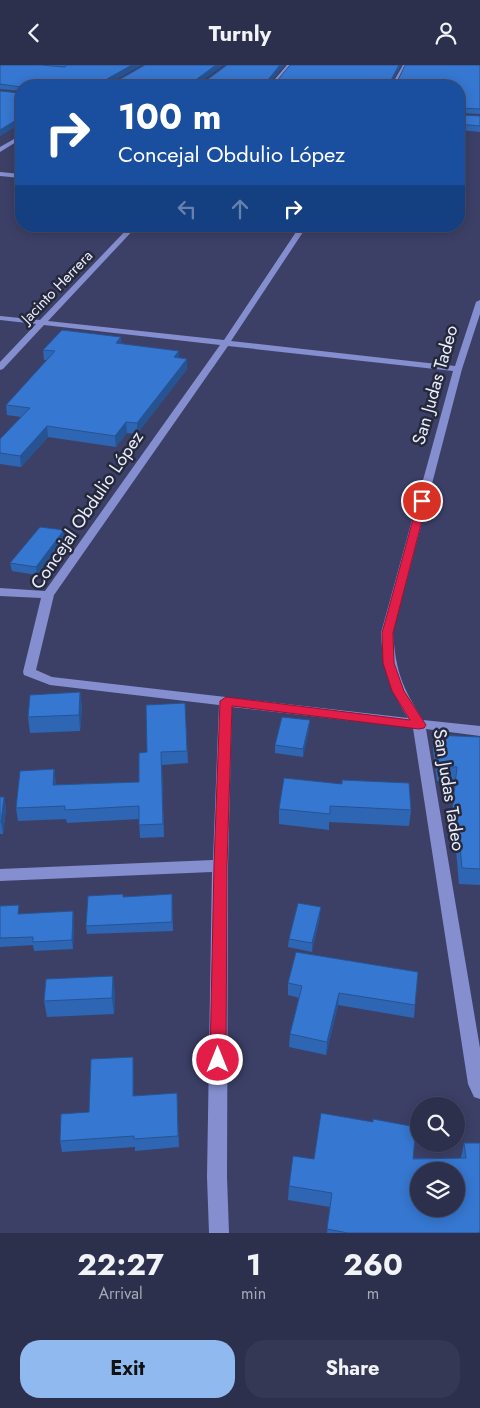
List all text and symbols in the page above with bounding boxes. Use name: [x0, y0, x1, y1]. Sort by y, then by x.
text: Turnly: [209, 17, 271, 49]
icon: back: [20, 19, 48, 47]
icon: person: [432, 19, 460, 47]
text: 100 m: [118, 92, 221, 142]
icon: right: [35, 100, 100, 165]
text: Concejal Obdulio López: [118, 138, 345, 170]
icon: left: [173, 195, 201, 223]
icon: ahead: [226, 195, 254, 223]
icon: right: [279, 195, 307, 223]
street label: Jacinto Herrera: [15, 245, 98, 330]
street label: San Judas Tadeo: [406, 322, 465, 448]
street label: Concejal Obdulio López: [24, 425, 150, 594]
pin: [401, 480, 443, 522]
icon: arrive: [408, 487, 436, 515]
street label: San Judas Tadeo: [427, 727, 472, 853]
position arrow: [191, 1033, 243, 1085]
map controls: [410, 1097, 465, 1217]
button: search: [410, 1097, 465, 1152]
button: layers: [410, 1162, 465, 1217]
text: 22:27: [77, 1243, 164, 1286]
text: 1: [246, 1243, 261, 1286]
text: 260: [343, 1243, 403, 1286]
text: Arrival: [98, 1282, 143, 1305]
text: min: [241, 1282, 266, 1305]
text: m: [367, 1282, 379, 1305]
button: Exit: [20, 1340, 235, 1398]
button: Share: [245, 1340, 460, 1398]

